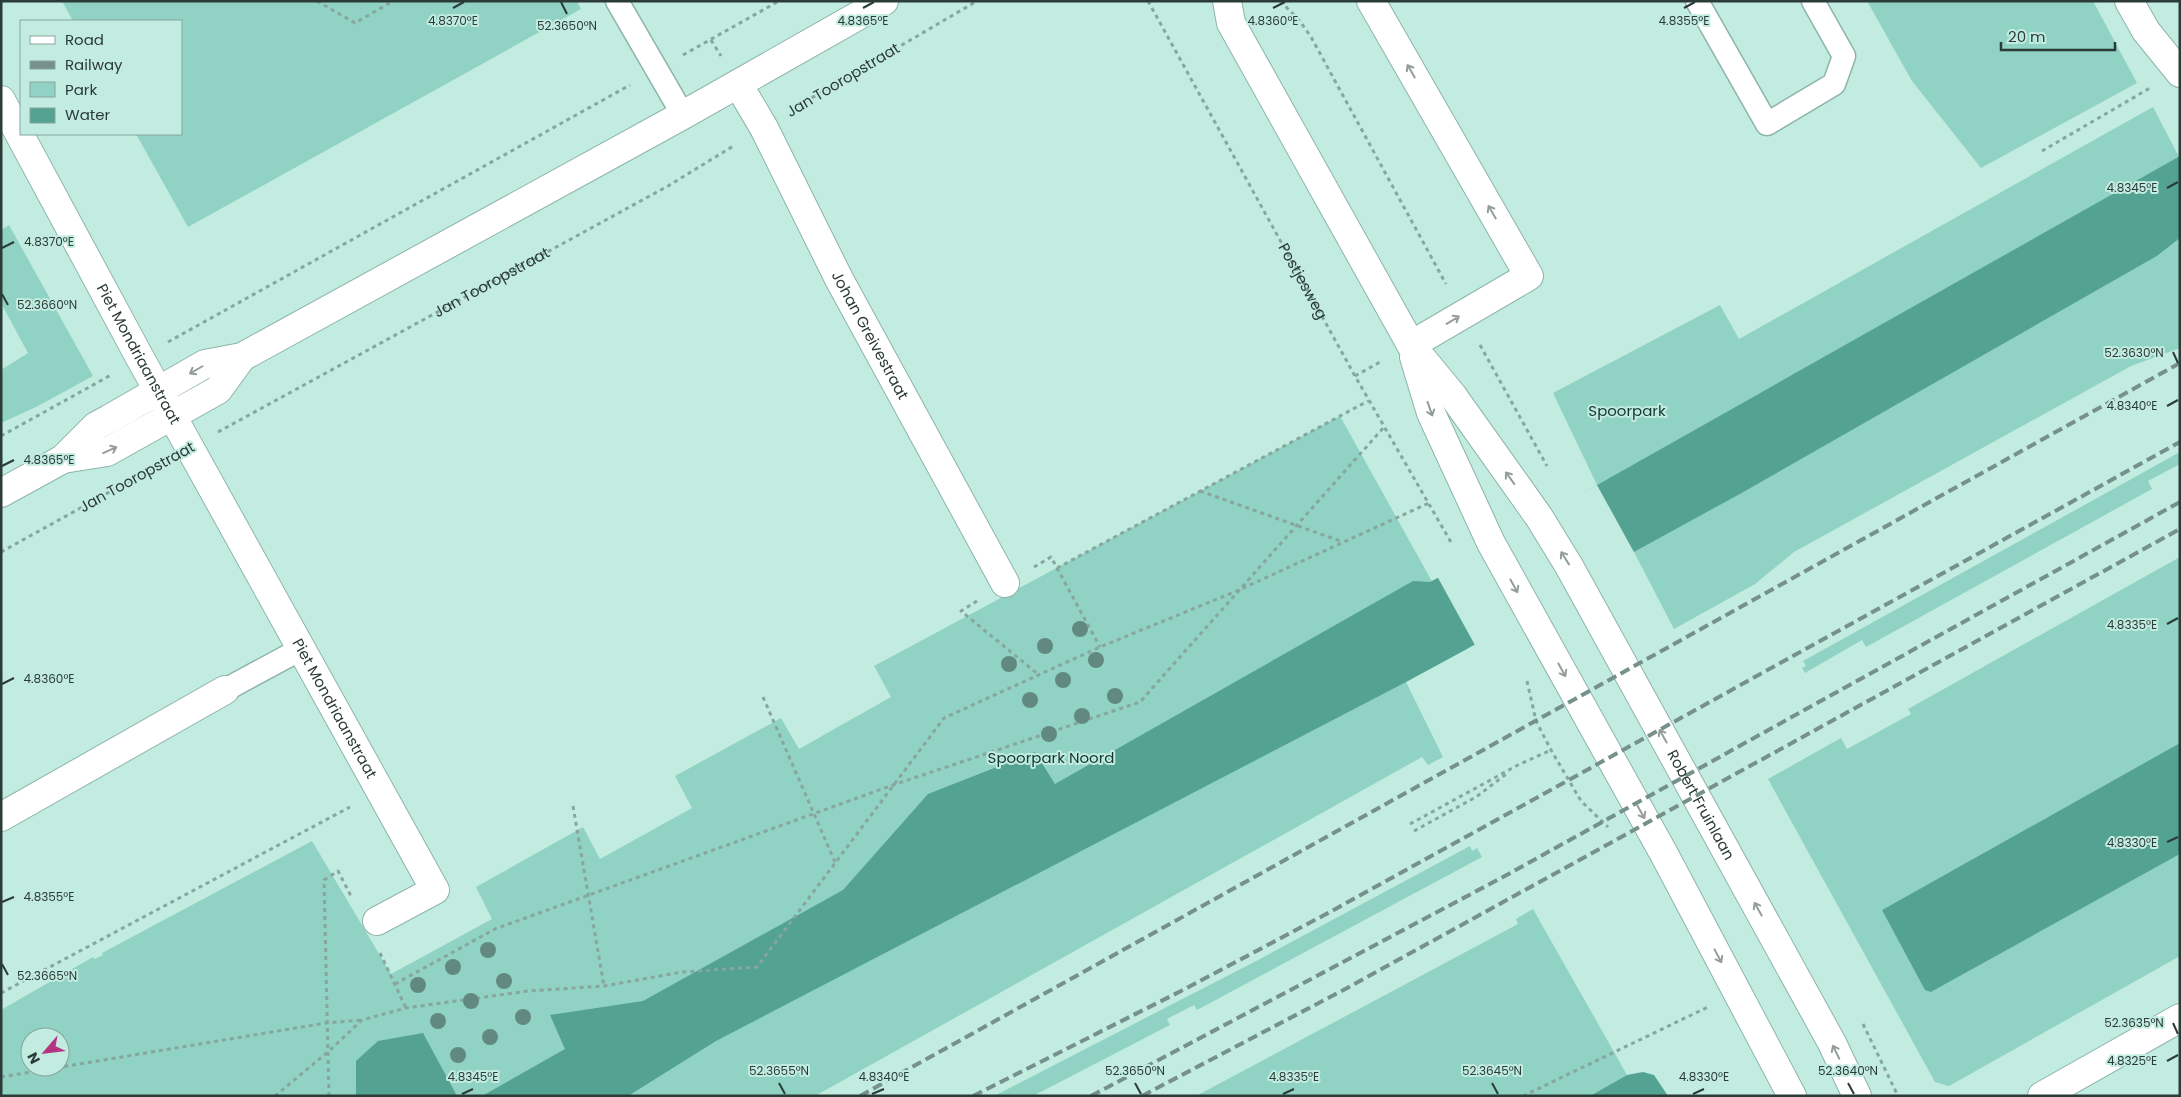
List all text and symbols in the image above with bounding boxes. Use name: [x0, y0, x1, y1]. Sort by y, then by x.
text: 4.8370°E: [428, 12, 478, 29]
text: 4.8365°E: [838, 12, 888, 29]
text: 4.8360°E: [1248, 12, 1298, 29]
text: 4.8355°E: [1659, 12, 1709, 29]
text: 52.3650°N: [537, 17, 597, 34]
legend: [20, 20, 182, 135]
scale bar: [2001, 20, 2115, 52]
text: 20 m: [2008, 26, 2046, 47]
text: Road: [65, 29, 104, 50]
street label: Jan Tooropstraat: [782, 37, 903, 122]
text: Railway: [65, 54, 123, 75]
one-way arrow: [1406, 64, 1416, 78]
text: Park: [65, 79, 97, 100]
text: Water: [65, 104, 111, 125]
text: 4.8345°E: [2107, 179, 2157, 196]
one-way arrow: [1487, 205, 1497, 219]
text: 4.8370°E: [24, 233, 74, 250]
street label: Postjesweg: [1274, 239, 1333, 323]
street label: Jan Tooropstraat: [430, 242, 553, 322]
street label: Johan Greivestraat: [827, 267, 914, 403]
street label: Piet Mondriaanstraat: [92, 280, 186, 428]
text: 52.3660°N: [17, 296, 77, 313]
one-way arrow: [1445, 315, 1459, 325]
text: 52.3630°N: [2104, 344, 2164, 361]
one-way arrow: [189, 365, 203, 375]
text: 4.8340°E: [2107, 397, 2157, 414]
park label: Spoorpark: [1588, 400, 1666, 421]
one-way arrow: [1426, 401, 1436, 417]
street label: Jan Tooropstraat: [75, 436, 198, 517]
one-way arrow: [102, 444, 117, 454]
text: 4.8365°E: [24, 451, 74, 468]
one-way arrow: [1505, 471, 1515, 485]
one-way arrow: [1559, 552, 1569, 566]
one-way arrow: [1510, 578, 1520, 592]
text: 4.8335°E: [2107, 616, 2157, 633]
street label: Piet Mondriaanstraat: [288, 635, 382, 782]
one-way arrow: [1557, 663, 1567, 678]
text: 4.8360°E: [24, 670, 74, 687]
one-way arrow: [1658, 729, 1667, 744]
street label: Robert Fruinlaan: [1662, 746, 1740, 864]
park label: Spoorpark Noord: [988, 747, 1114, 768]
one-way arrow: [1636, 805, 1646, 820]
text: 4.8330°E: [2107, 834, 2157, 851]
text: 4.8355°E: [24, 888, 74, 905]
one-way arrow: [1753, 902, 1762, 917]
one-way arrow: [1713, 948, 1723, 963]
text: 52.3665°N: [17, 967, 77, 984]
text: 52.3635°N: [2104, 1014, 2164, 1031]
north arrow: [20, 1027, 70, 1077]
one-way arrow: [1831, 1045, 1840, 1060]
text: N: [22, 1049, 45, 1067]
text: 4.8325°E: [2107, 1052, 2157, 1069]
text: 52.3655°N: [749, 1062, 809, 1079]
text: 52.3650°N: [1105, 1062, 1165, 1079]
text: 52.3645°N: [1462, 1062, 1522, 1079]
text: 52.3640°N: [1818, 1062, 1878, 1079]
text: 4.8345°E: [448, 1068, 498, 1085]
text: 4.8340°E: [859, 1068, 909, 1085]
text: 4.8335°E: [1269, 1068, 1319, 1085]
text: 4.8330°E: [1679, 1068, 1729, 1085]

